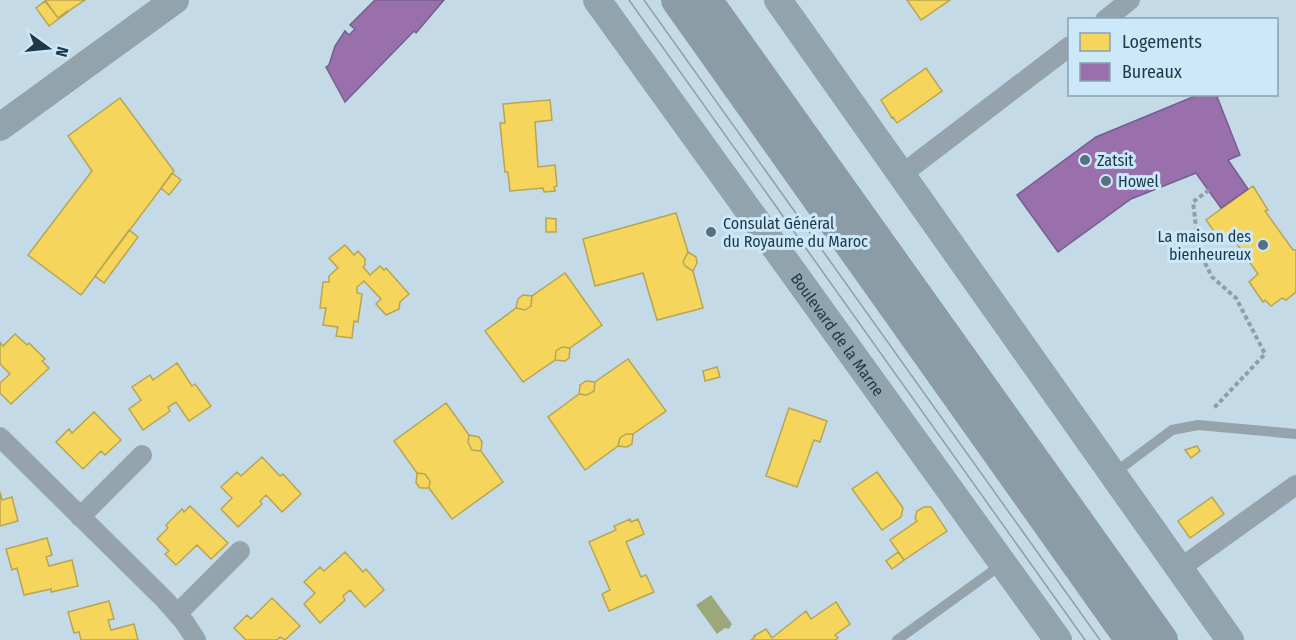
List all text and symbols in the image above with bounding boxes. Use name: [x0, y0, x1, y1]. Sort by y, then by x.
north arrow: [18, 18, 78, 78]
legend: [1068, 18, 1278, 96]
text: Logements: [1122, 31, 1202, 53]
text: N: [52, 45, 72, 59]
text: Bureaux: [1122, 61, 1182, 83]
place label: Zatsit: [1097, 151, 1134, 170]
marker: Zatsit: [1078, 153, 1092, 167]
place label: Howel: [1118, 172, 1159, 191]
marker: Howel: [1099, 174, 1113, 188]
place label: Consulat Général du Royaume du Maroc: [723, 214, 868, 251]
marker: Consulat Général du Royaume du Maroc: [704, 225, 718, 239]
place label: La maison des bienheureux: [1157, 227, 1251, 264]
marker: La maison des bienheureux: [1256, 238, 1270, 252]
street label: Boulevard de la Marne: [787, 269, 888, 400]

